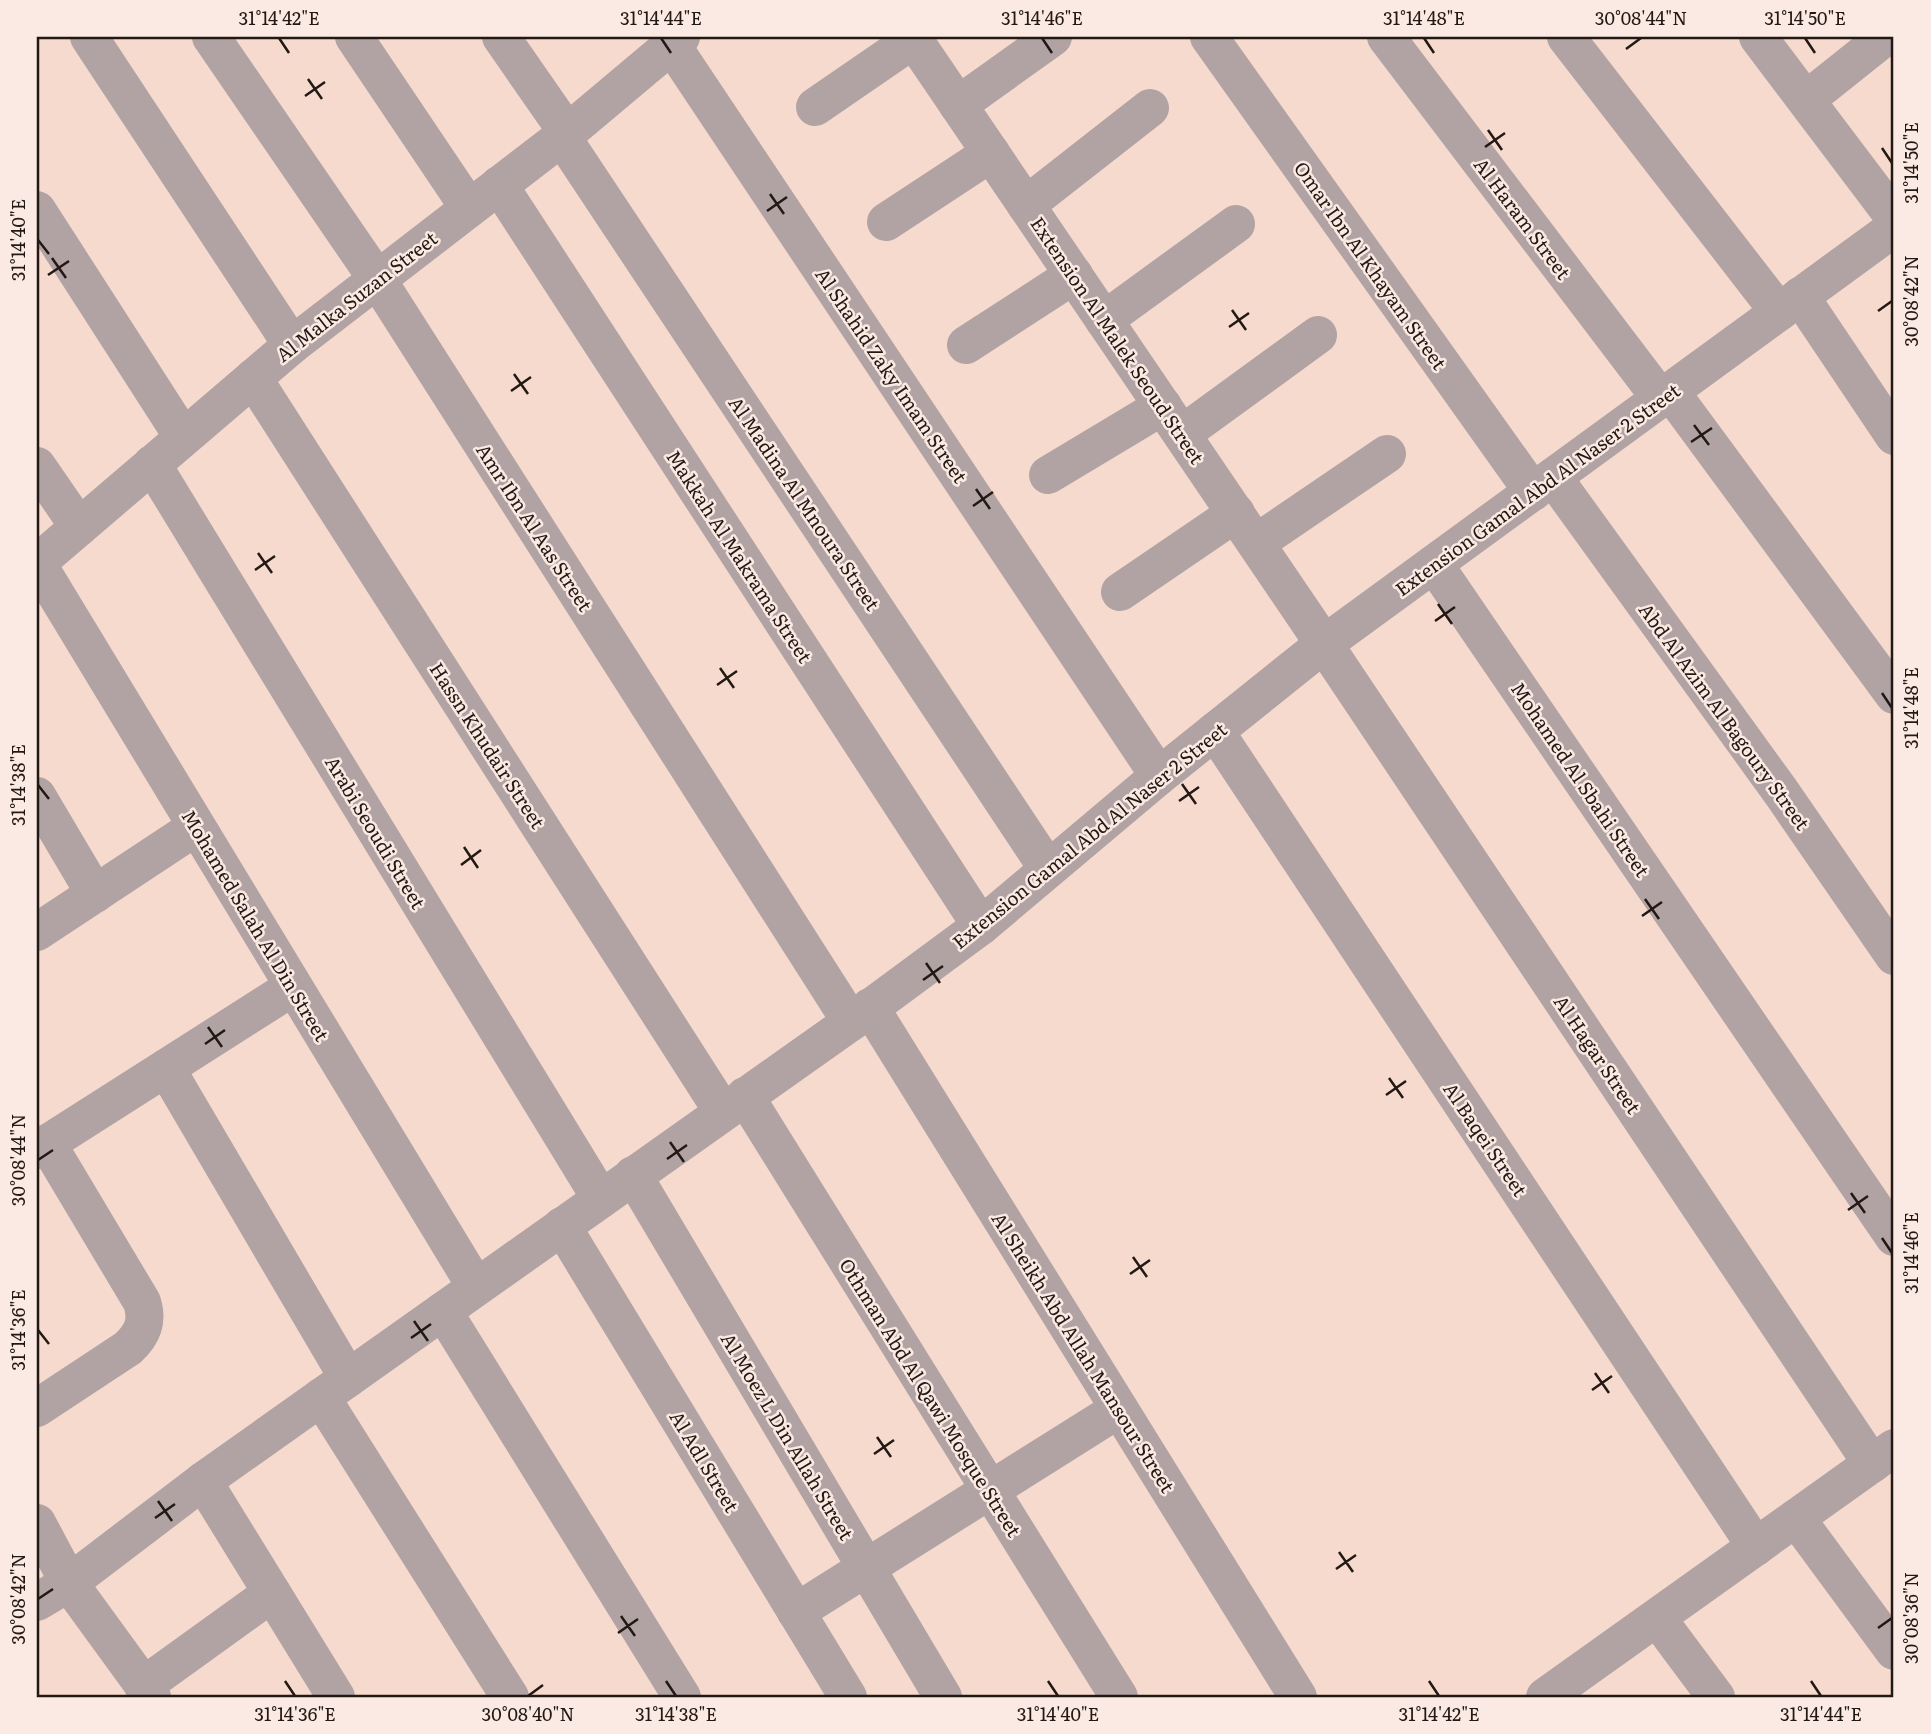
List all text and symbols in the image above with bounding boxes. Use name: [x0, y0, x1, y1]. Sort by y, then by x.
text: 31°14'42"E: [238, 4, 320, 31]
text: 31°14'44"E: [620, 4, 702, 31]
text: 31°14'46"E: [1001, 4, 1083, 31]
text: 31°14'48"E: [1383, 4, 1465, 31]
text: 30°08'44"N: [1595, 4, 1687, 31]
text: 31°14'50"E: [1764, 4, 1846, 31]
text: 31°14'50"E: [1897, 122, 1924, 204]
street label: Al Haram Street: [1468, 151, 1578, 285]
street label: Omar Ibn Al Khayam Street: [1288, 155, 1454, 375]
text: 31°14'40"E: [4, 199, 31, 281]
street label: Extension Al Malek Seoud Street: [1025, 211, 1212, 469]
street label: Al Malka Suzan Street: [269, 224, 443, 368]
text: 30°08'42"N: [1897, 255, 1924, 347]
street label: Al Shahid Zaky Imam Street: [809, 262, 975, 489]
street label: Extension Gamal Abd Al Naser 2 Street: [1389, 376, 1686, 602]
street label: Al Madina Al Mnoura Street: [723, 390, 888, 616]
street label: Amr Ibn Al Aas Street: [470, 438, 600, 617]
street label: Makkah Al Makrama Street: [660, 444, 820, 668]
street label: Abd Al Azim Al Bagoury Street: [1633, 597, 1817, 836]
street label: Hassn Khudair Street: [424, 656, 553, 834]
text: 31°14'48"E: [1897, 667, 1924, 749]
street label: Mohamed Al Sbahi Street: [1505, 676, 1657, 882]
street label: Extension Gamal Abd Al Naser 2 Street: [946, 715, 1233, 955]
text: 31°14'38"E: [4, 744, 31, 826]
street label: Arabi Seoudi Street: [319, 750, 433, 914]
street label: Mohamed Salah Al Din Street: [176, 804, 337, 1046]
street label: Al Hagar Street: [1548, 989, 1648, 1119]
street label: Al Baqei Street: [1437, 1076, 1535, 1202]
text: 30°08'44"N: [4, 1114, 31, 1206]
street label: Al Sheikh Abd Allah Mansour Street: [986, 1206, 1182, 1498]
text: 31°14'46"E: [1897, 1212, 1924, 1294]
street label: Othman Abd Al Qawi Mosque Street: [833, 1252, 1029, 1542]
text: 31°14'36"E: [4, 1289, 31, 1371]
street label: Al Moez L Din Allah Street: [715, 1327, 861, 1545]
street label: Al Adl Street: [664, 1405, 747, 1517]
text: 30°08'42"N: [4, 1553, 31, 1645]
text: 30°08'36"N: [1897, 1572, 1924, 1664]
text: 31°14'36"E: [254, 1700, 336, 1727]
text: 30°08'40"N: [482, 1700, 574, 1727]
text: 31°14'38"E: [635, 1700, 717, 1727]
text: 31°14'40"E: [1017, 1700, 1099, 1727]
text: 31°14'42"E: [1398, 1700, 1480, 1727]
text: 31°14'44"E: [1780, 1700, 1862, 1727]

